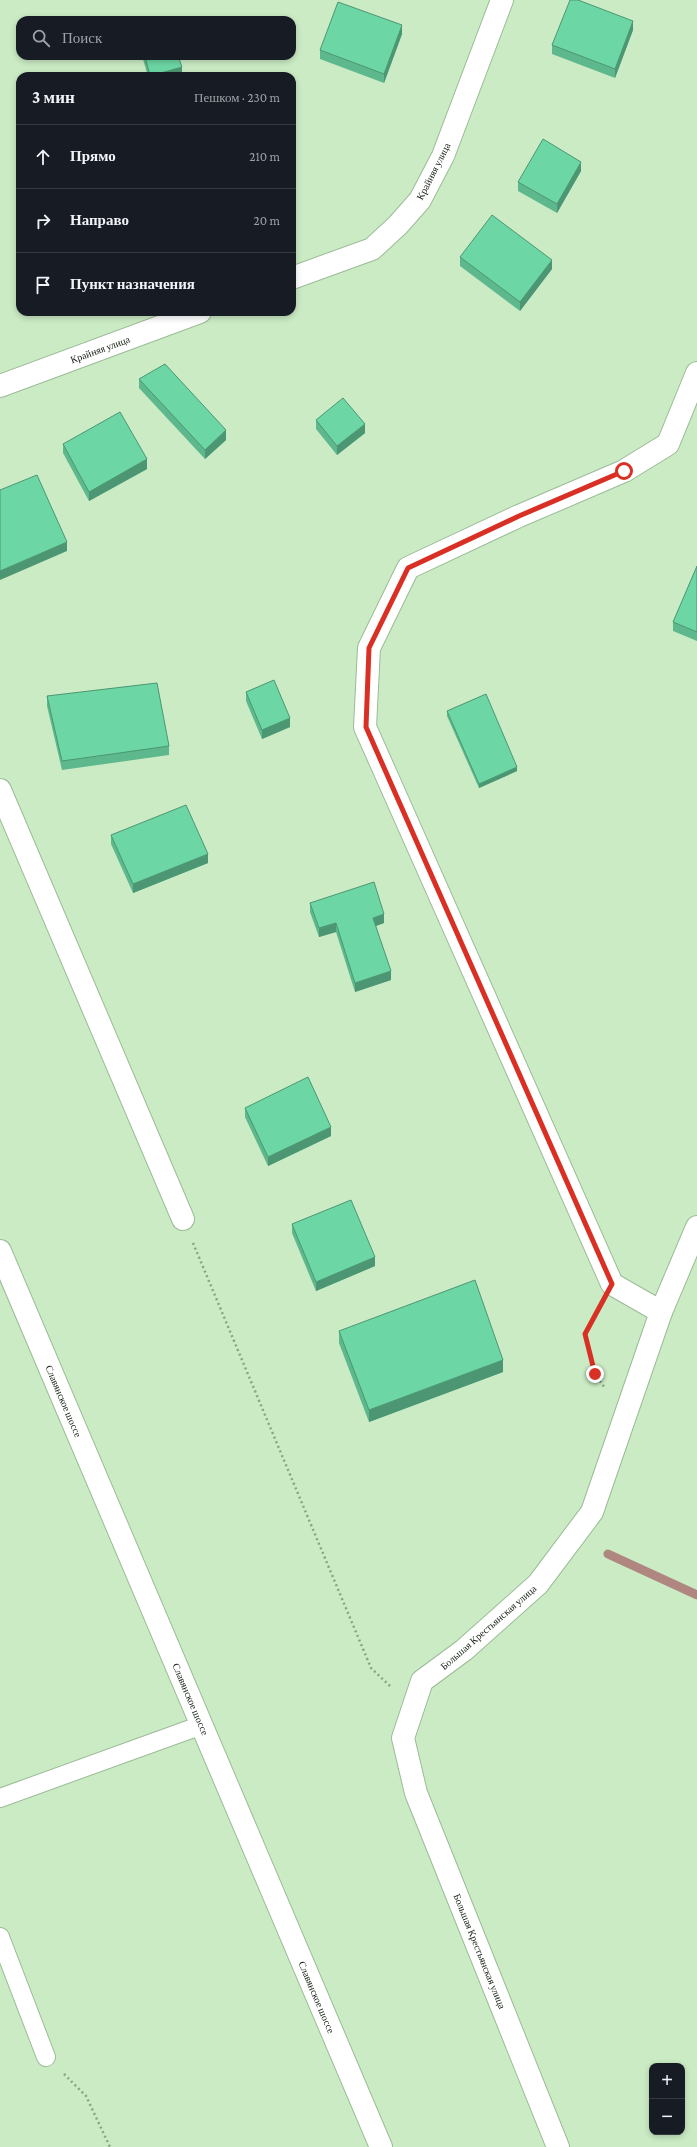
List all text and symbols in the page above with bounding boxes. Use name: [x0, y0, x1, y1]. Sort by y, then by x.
search box: [16, 16, 296, 60]
icon: search: [30, 27, 52, 49]
text: Поиск: [62, 30, 102, 46]
text: 3 мин: [32, 88, 75, 107]
text: Пешком · 230 m: [194, 90, 280, 105]
street label: Крайняя улица: [414, 140, 453, 202]
icon: ahead: [32, 146, 54, 168]
text: Прямо: [70, 148, 116, 164]
text: 210 m: [249, 149, 280, 164]
icon: right: [32, 210, 54, 232]
text: Направо: [70, 212, 129, 228]
text: 20 m: [254, 213, 280, 228]
icon: arrive: [32, 274, 54, 296]
text: Пункт назначения: [70, 276, 195, 292]
street label: Крайняя улица: [69, 333, 132, 365]
route start: [615, 462, 633, 480]
street label: Славянское шоссе: [43, 1363, 84, 1439]
route end: [586, 1365, 604, 1383]
street label: Большая Крестьянская улица: [438, 1582, 539, 1672]
street label: Славянское шоссе: [170, 1661, 211, 1737]
street label: Большая Крестьянская улица: [451, 1892, 508, 2011]
street label: Славянское шоссе: [296, 1959, 337, 2035]
map controls: [649, 2063, 685, 2135]
button: +: [649, 2063, 685, 2099]
button: −: [649, 2099, 685, 2135]

